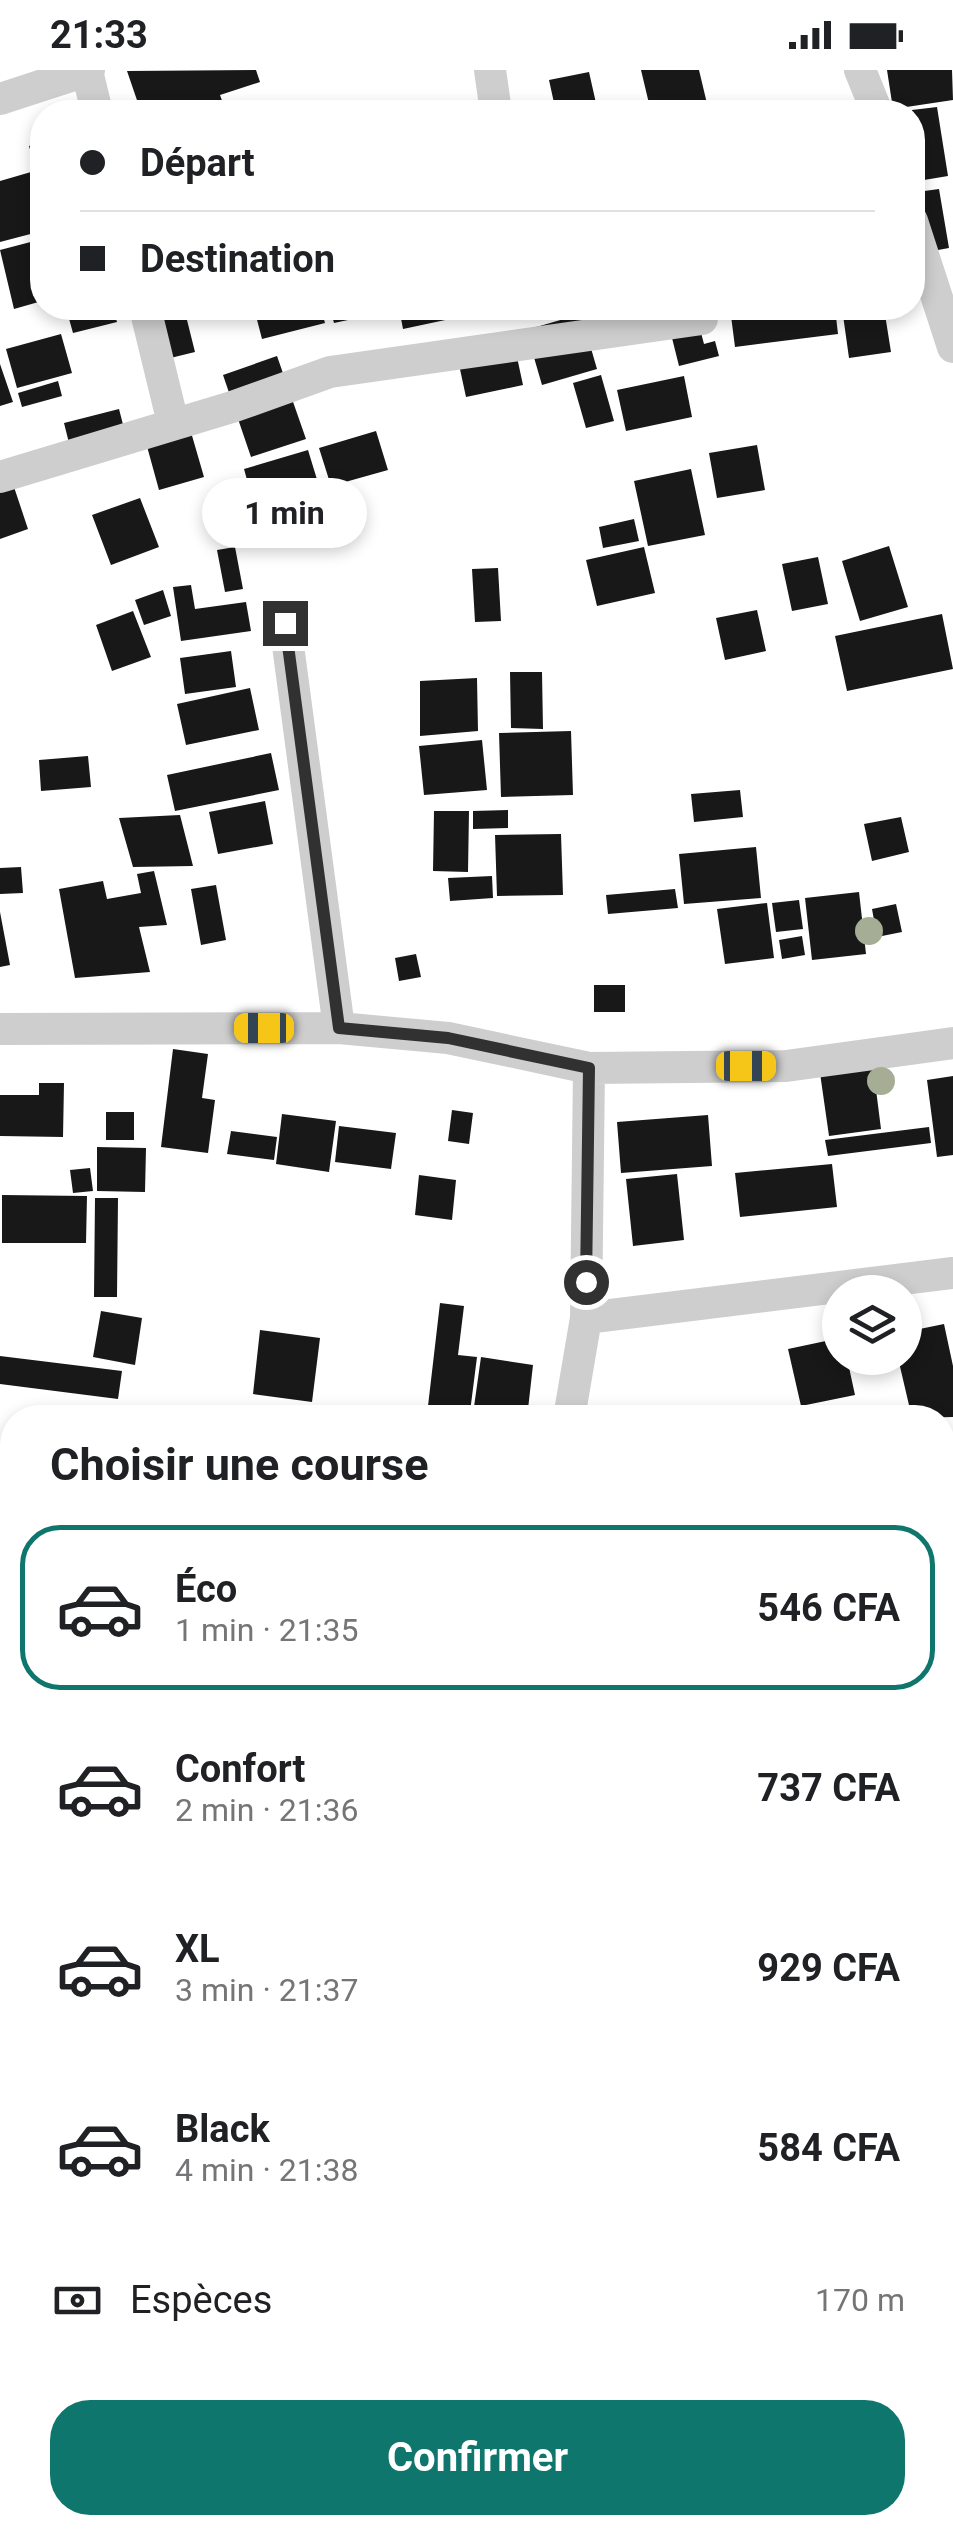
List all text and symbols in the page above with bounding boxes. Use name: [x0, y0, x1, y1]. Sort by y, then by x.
text: 21:33: [50, 13, 148, 57]
text: Départ: [140, 141, 255, 185]
text: Destination: [140, 237, 335, 281]
callout: 1 min: [202, 478, 368, 548]
text: 1 min: [244, 494, 325, 532]
route end: [263, 601, 308, 646]
car: [234, 1013, 294, 1043]
car: [716, 1051, 776, 1081]
route start: [564, 1260, 609, 1305]
map controls: [822, 1275, 922, 1375]
button: layers: [822, 1275, 922, 1375]
text: Choisir une course: [50, 1438, 429, 1491]
icon: car: [55, 1563, 145, 1653]
text: Éco: [175, 1567, 237, 1611]
text: 546 CFA: [757, 1586, 900, 1630]
text: 1 min · 21:35: [175, 1611, 358, 1649]
icon: car: [55, 1743, 145, 1833]
text: Confort: [175, 1747, 305, 1791]
text: 737 CFA: [757, 1766, 900, 1810]
text: 2 min · 21:36: [175, 1791, 358, 1829]
icon: car: [55, 1923, 145, 2013]
text: XL: [175, 1927, 220, 1971]
text: 929 CFA: [757, 1946, 900, 1990]
text: 3 min · 21:37: [175, 1971, 358, 2009]
icon: car: [55, 2103, 145, 2193]
text: Black: [175, 2107, 270, 2151]
text: 584 CFA: [757, 2126, 900, 2170]
text: 4 min · 21:38: [175, 2151, 358, 2189]
icon: cash: [50, 2273, 105, 2328]
text: Espèces: [130, 2278, 272, 2322]
text: 170 m: [815, 2281, 905, 2319]
button: Confirmer: [50, 2400, 905, 2515]

